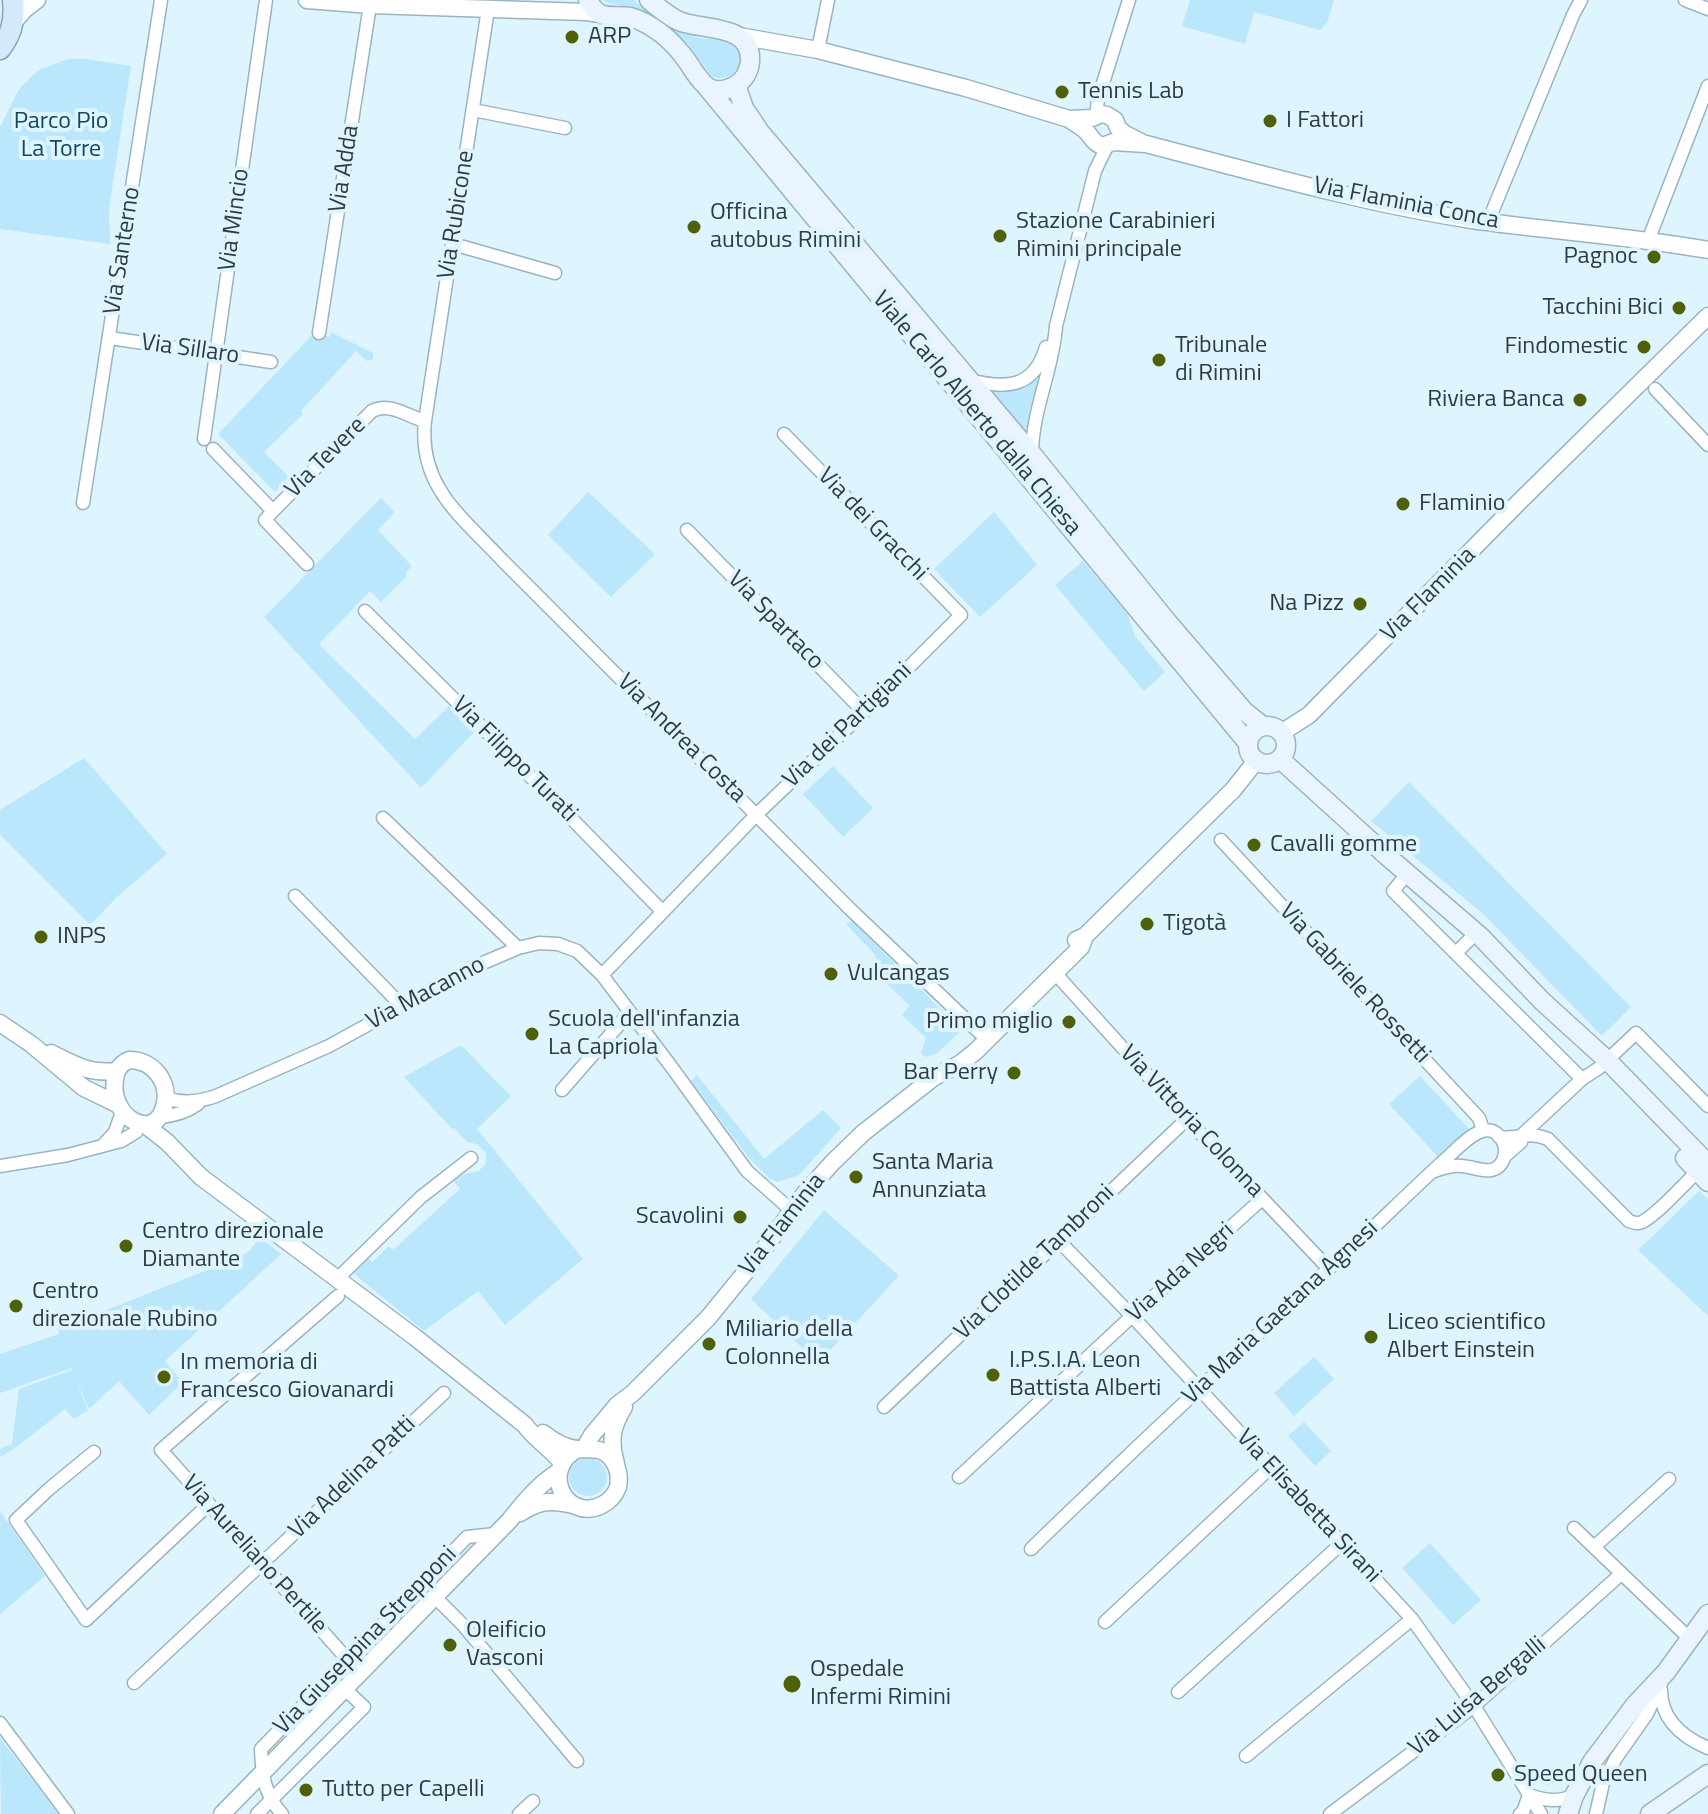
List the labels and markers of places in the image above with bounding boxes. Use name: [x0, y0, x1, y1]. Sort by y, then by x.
place label: ARP: [588, 23, 631, 51]
marker: ARP: [563, 28, 581, 46]
place label: Tennis Lab: [1078, 78, 1184, 106]
marker: Tennis Lab: [1053, 83, 1071, 101]
place label: I Fattori: [1286, 107, 1364, 135]
marker: I Fattori: [1261, 112, 1279, 130]
place label: Officina autobus Rimini: [710, 199, 861, 255]
place label: Stazione Carabinieri Rimini principale: [1016, 208, 1215, 264]
marker: Officina autobus Rimini: [685, 218, 703, 236]
marker: Stazione Carabinieri Rimini principale: [991, 227, 1009, 245]
place label: Pagnoc: [1564, 243, 1638, 271]
marker: Pagnoc: [1645, 248, 1663, 266]
place label: Tacchini Bici: [1542, 294, 1663, 322]
marker: Tacchini Bici: [1670, 299, 1688, 317]
place label: Tribunale di Rimini: [1175, 332, 1267, 388]
place label: Findomestic: [1504, 333, 1628, 361]
marker: Findomestic: [1635, 338, 1653, 356]
marker: Tribunale di Rimini: [1150, 351, 1168, 369]
place label: Riviera Banca: [1427, 386, 1564, 414]
marker: Riviera Banca: [1571, 391, 1589, 409]
place label: Flaminio: [1419, 490, 1505, 518]
marker: Flaminio: [1394, 495, 1412, 513]
place label: Na Pizz: [1269, 590, 1344, 618]
marker: Na Pizz: [1351, 595, 1369, 613]
place label: Cavalli gomme: [1270, 831, 1417, 859]
marker: Cavalli gomme: [1245, 836, 1263, 854]
place label: Tigotà: [1163, 910, 1226, 938]
marker: Tigotà: [1138, 915, 1156, 933]
place label: INPS: [57, 923, 106, 951]
marker: INPS: [32, 928, 50, 946]
place label: Vulcangas: [847, 960, 950, 988]
marker: Vulcangas: [822, 965, 840, 983]
place label: Scuola dell'infanzia La Capriola: [548, 1006, 740, 1062]
place label: Primo miglio: [926, 1008, 1053, 1036]
marker: Primo miglio: [1060, 1013, 1078, 1031]
marker: Scuola dell'infanzia La Capriola: [523, 1025, 541, 1043]
place label: Bar Perry: [903, 1059, 998, 1087]
marker: Bar Perry: [1005, 1064, 1023, 1082]
place label: Santa Maria Annunziata: [872, 1149, 993, 1205]
marker: Santa Maria Annunziata: [847, 1168, 865, 1186]
place label: Scavolini: [636, 1203, 724, 1231]
marker: Scavolini: [731, 1208, 749, 1226]
place label: Centro direzionale Diamante: [142, 1218, 324, 1274]
marker: Centro direzionale Diamante: [117, 1237, 135, 1255]
place label: Centro direzionale Rubino: [32, 1278, 218, 1334]
marker: Centro direzionale Rubino: [7, 1297, 25, 1315]
place label: Liceo scientifico Albert Einstein: [1387, 1309, 1546, 1365]
place label: Miliario della Colonnella: [725, 1316, 853, 1372]
marker: Liceo scientifico Albert Einstein: [1362, 1328, 1380, 1346]
marker: Miliario della Colonnella: [700, 1335, 718, 1353]
place label: I.P.S.I.A. Leon Battista Alberti: [1009, 1347, 1161, 1403]
place label: In memoria di Francesco Giovanardi: [180, 1349, 394, 1405]
marker: I.P.S.I.A. Leon Battista Alberti: [984, 1366, 1002, 1384]
marker: In memoria di Francesco Giovanardi: [155, 1368, 173, 1386]
place label: Oleificio Vasconi: [466, 1617, 546, 1673]
marker: Oleificio Vasconi: [441, 1636, 459, 1654]
place label: Ospedale Infermi Rimini: [810, 1656, 951, 1712]
marker: Ospedale Infermi Rimini: [781, 1673, 803, 1695]
place label: Speed Queen: [1514, 1761, 1648, 1789]
marker: Speed Queen: [1489, 1766, 1507, 1784]
place label: Tutto per Capelli: [322, 1776, 485, 1804]
marker: Tutto per Capelli: [297, 1781, 315, 1799]

